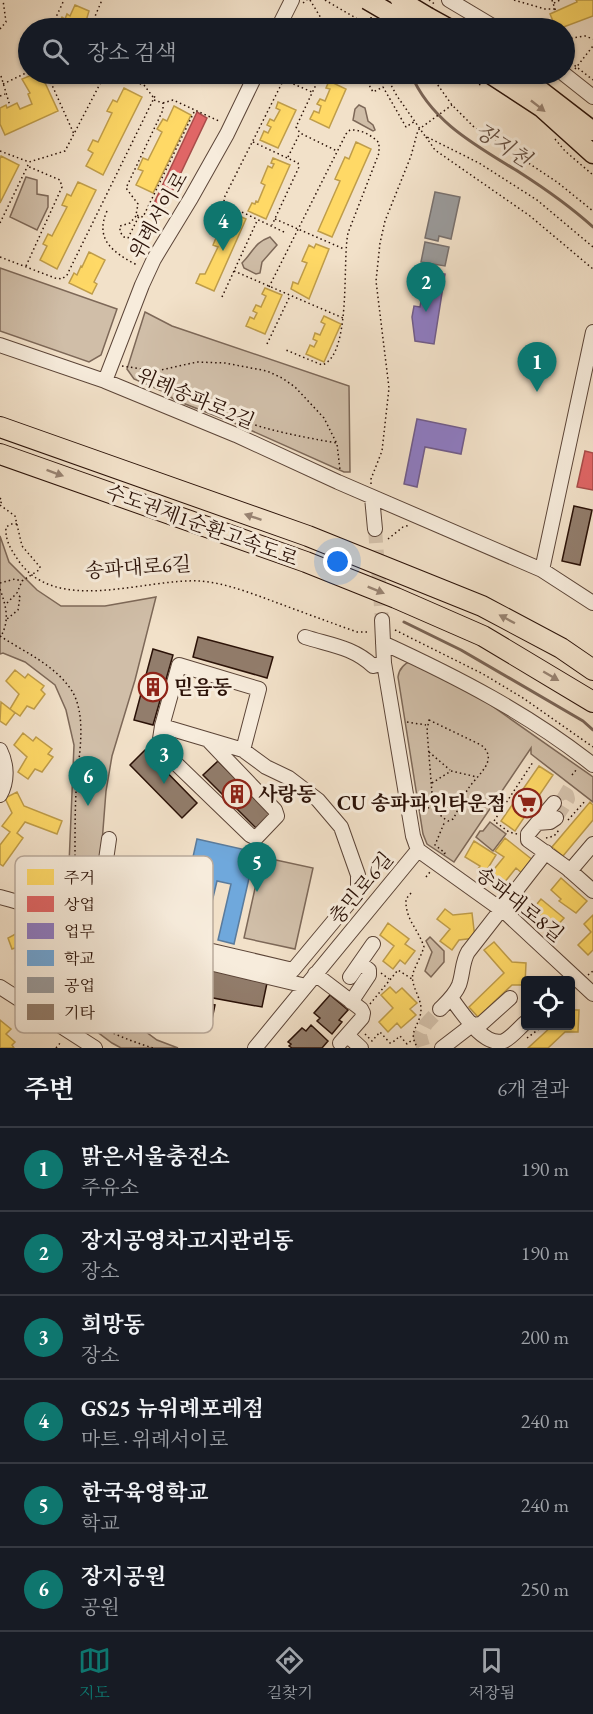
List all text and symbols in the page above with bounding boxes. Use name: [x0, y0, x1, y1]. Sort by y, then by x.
search box: [18, 18, 575, 84]
icon: search: [39, 35, 72, 68]
text: 장소 검색: [87, 38, 176, 67]
one-way arrow: [531, 100, 546, 112]
water label: 장지천: [470, 117, 538, 173]
street label: 위례서이로: [123, 167, 193, 263]
pin: 4: [204, 202, 242, 251]
pin: 2: [406, 262, 446, 312]
pin: 1: [518, 342, 556, 392]
street label: 위례송파로2길: [133, 362, 259, 434]
one-way arrow: [46, 469, 64, 479]
street label: 수도권제1순환고속도로: [102, 478, 302, 572]
one-way arrow: [244, 511, 262, 521]
your location: [323, 547, 352, 576]
street label: 송파대로6길: [84, 550, 192, 584]
one-way arrow: [368, 585, 386, 595]
one-way arrow: [498, 614, 515, 624]
building icon: 믿음동: [137, 671, 169, 703]
one-way arrow: [543, 671, 560, 681]
place label: 믿음동: [174, 674, 233, 700]
pin: 3: [144, 734, 184, 784]
pin: 6: [68, 756, 107, 806]
building icon: 사랑동: [221, 778, 253, 810]
place label: 사랑동: [258, 781, 317, 807]
supermarket icon: CU 송파파인타운점: [511, 787, 543, 819]
place label: CU 송파파인타운점: [337, 790, 506, 816]
pin: 5: [238, 842, 276, 892]
street label: 충민로6길: [323, 846, 399, 930]
legend: [15, 856, 213, 1033]
street label: 송파대로8길: [471, 860, 569, 948]
text: 주거: [64, 867, 95, 888]
text: 상업: [64, 894, 95, 915]
text: 업무: [64, 921, 95, 942]
text: 학교: [64, 948, 95, 969]
text: 공업: [64, 975, 95, 996]
map controls: [521, 976, 575, 1030]
button: locate: [521, 976, 575, 1030]
text: 기타: [64, 1002, 95, 1023]
text: 주변: [24, 1072, 74, 1106]
text: 6개 결과: [497, 1076, 569, 1102]
text: 맑은서울충전소: [81, 1142, 230, 1171]
text: 1: [38, 1156, 49, 1182]
text: 190 m: [521, 1156, 569, 1182]
text: 주유소: [81, 1174, 139, 1200]
text: 장지공영차고지관리동: [81, 1226, 294, 1255]
text: 2: [38, 1240, 49, 1266]
text: 190 m: [521, 1240, 569, 1266]
text: 장소: [81, 1258, 120, 1284]
text: 희망동: [81, 1310, 145, 1339]
text: 3: [38, 1324, 49, 1350]
text: 200 m: [521, 1324, 569, 1350]
text: 장소: [81, 1342, 120, 1368]
text: GS25 뉴위례포레점: [81, 1394, 264, 1423]
text: 4: [38, 1408, 49, 1434]
text: 240 m: [521, 1408, 569, 1434]
text: 마트 · 위례서이로: [81, 1426, 228, 1452]
text: 한국육영학교: [81, 1478, 209, 1507]
text: 5: [38, 1492, 49, 1518]
text: 240 m: [521, 1492, 569, 1518]
text: 학교: [81, 1510, 120, 1536]
text: 장지공원: [81, 1562, 166, 1591]
text: 6: [38, 1576, 49, 1602]
text: 250 m: [521, 1576, 569, 1602]
text: 공원: [81, 1594, 120, 1620]
tab: 지도: [78, 1644, 111, 1703]
tab: 길찾기: [267, 1644, 313, 1703]
tab: 저장됨: [469, 1644, 515, 1703]

